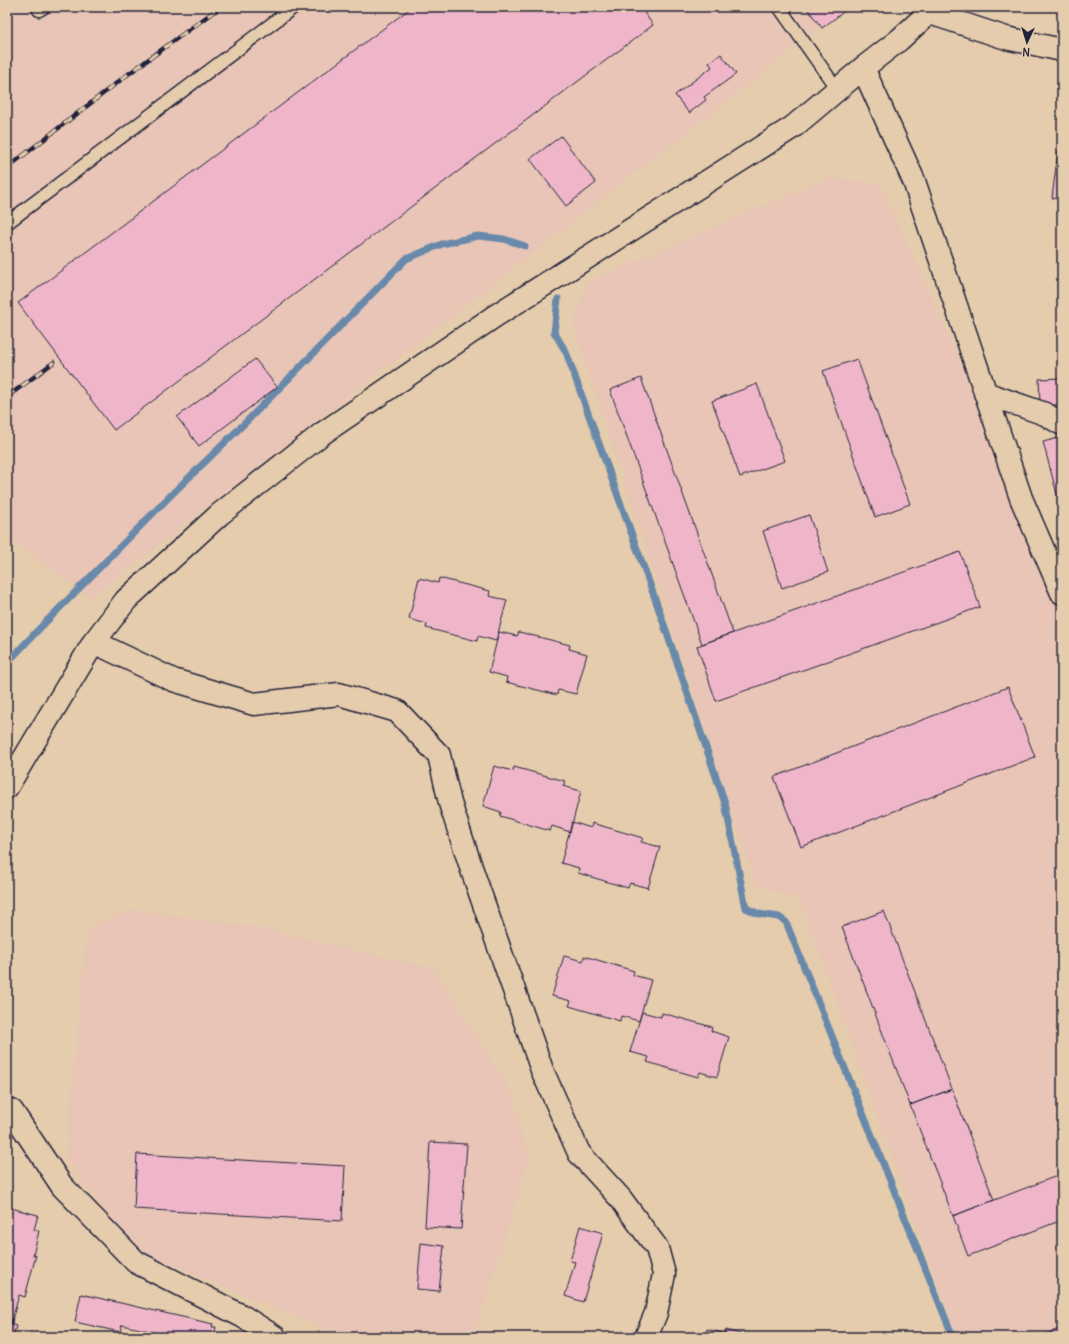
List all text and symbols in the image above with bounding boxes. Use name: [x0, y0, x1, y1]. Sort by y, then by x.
north arrow: [1007, 22, 1047, 62]
text: N: [1022, 45, 1031, 59]

